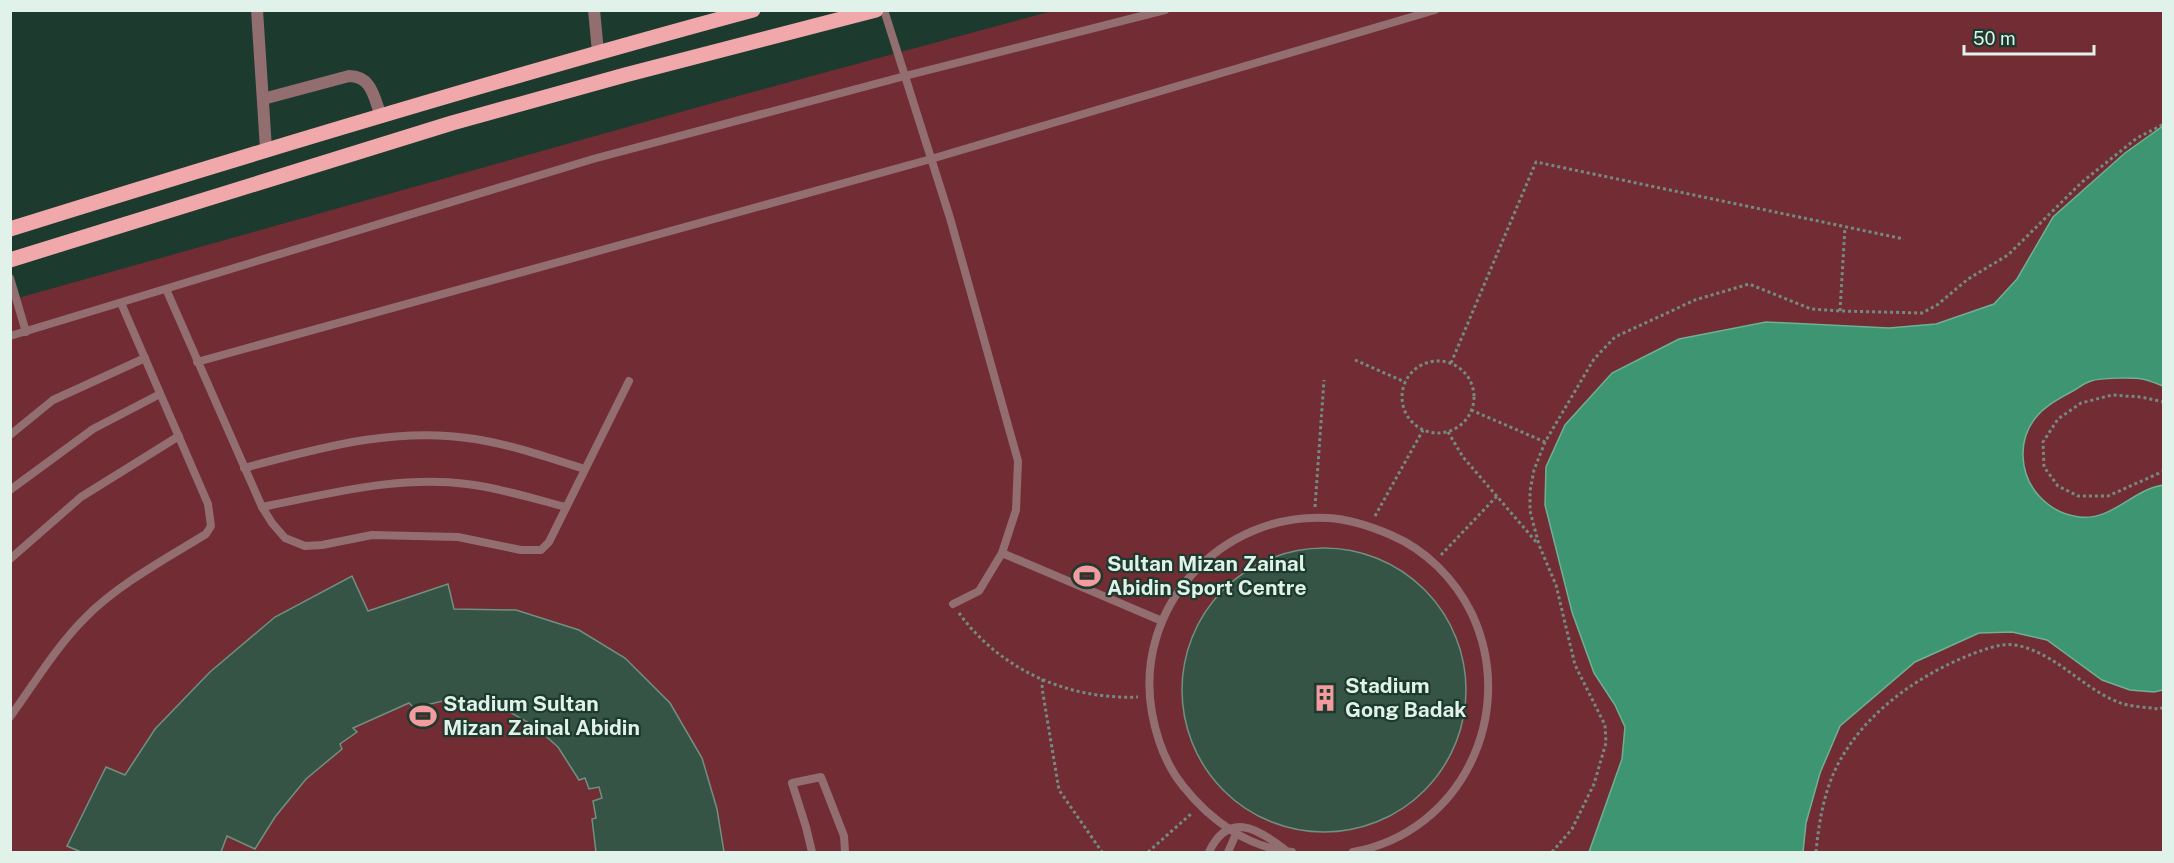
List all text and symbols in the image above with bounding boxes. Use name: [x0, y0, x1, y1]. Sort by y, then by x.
scale bar: [1964, 18, 2094, 56]
text: 50 m: [1973, 28, 2016, 49]
place label: Sultan Mizan Zainal Abidin Sport Centre: [1107, 551, 1307, 600]
sports icon: Sultan Mizan Zainal Abidin Sport Centre: [1072, 561, 1102, 591]
place label: Stadium Gong Badak: [1345, 673, 1467, 722]
building icon: Stadium Gong Badak: [1310, 683, 1340, 713]
place label: Stadium Sultan Mizan Zainal Abidin: [443, 691, 640, 740]
sports icon: Stadium Sultan Mizan Zainal Abidin: [408, 701, 438, 731]

